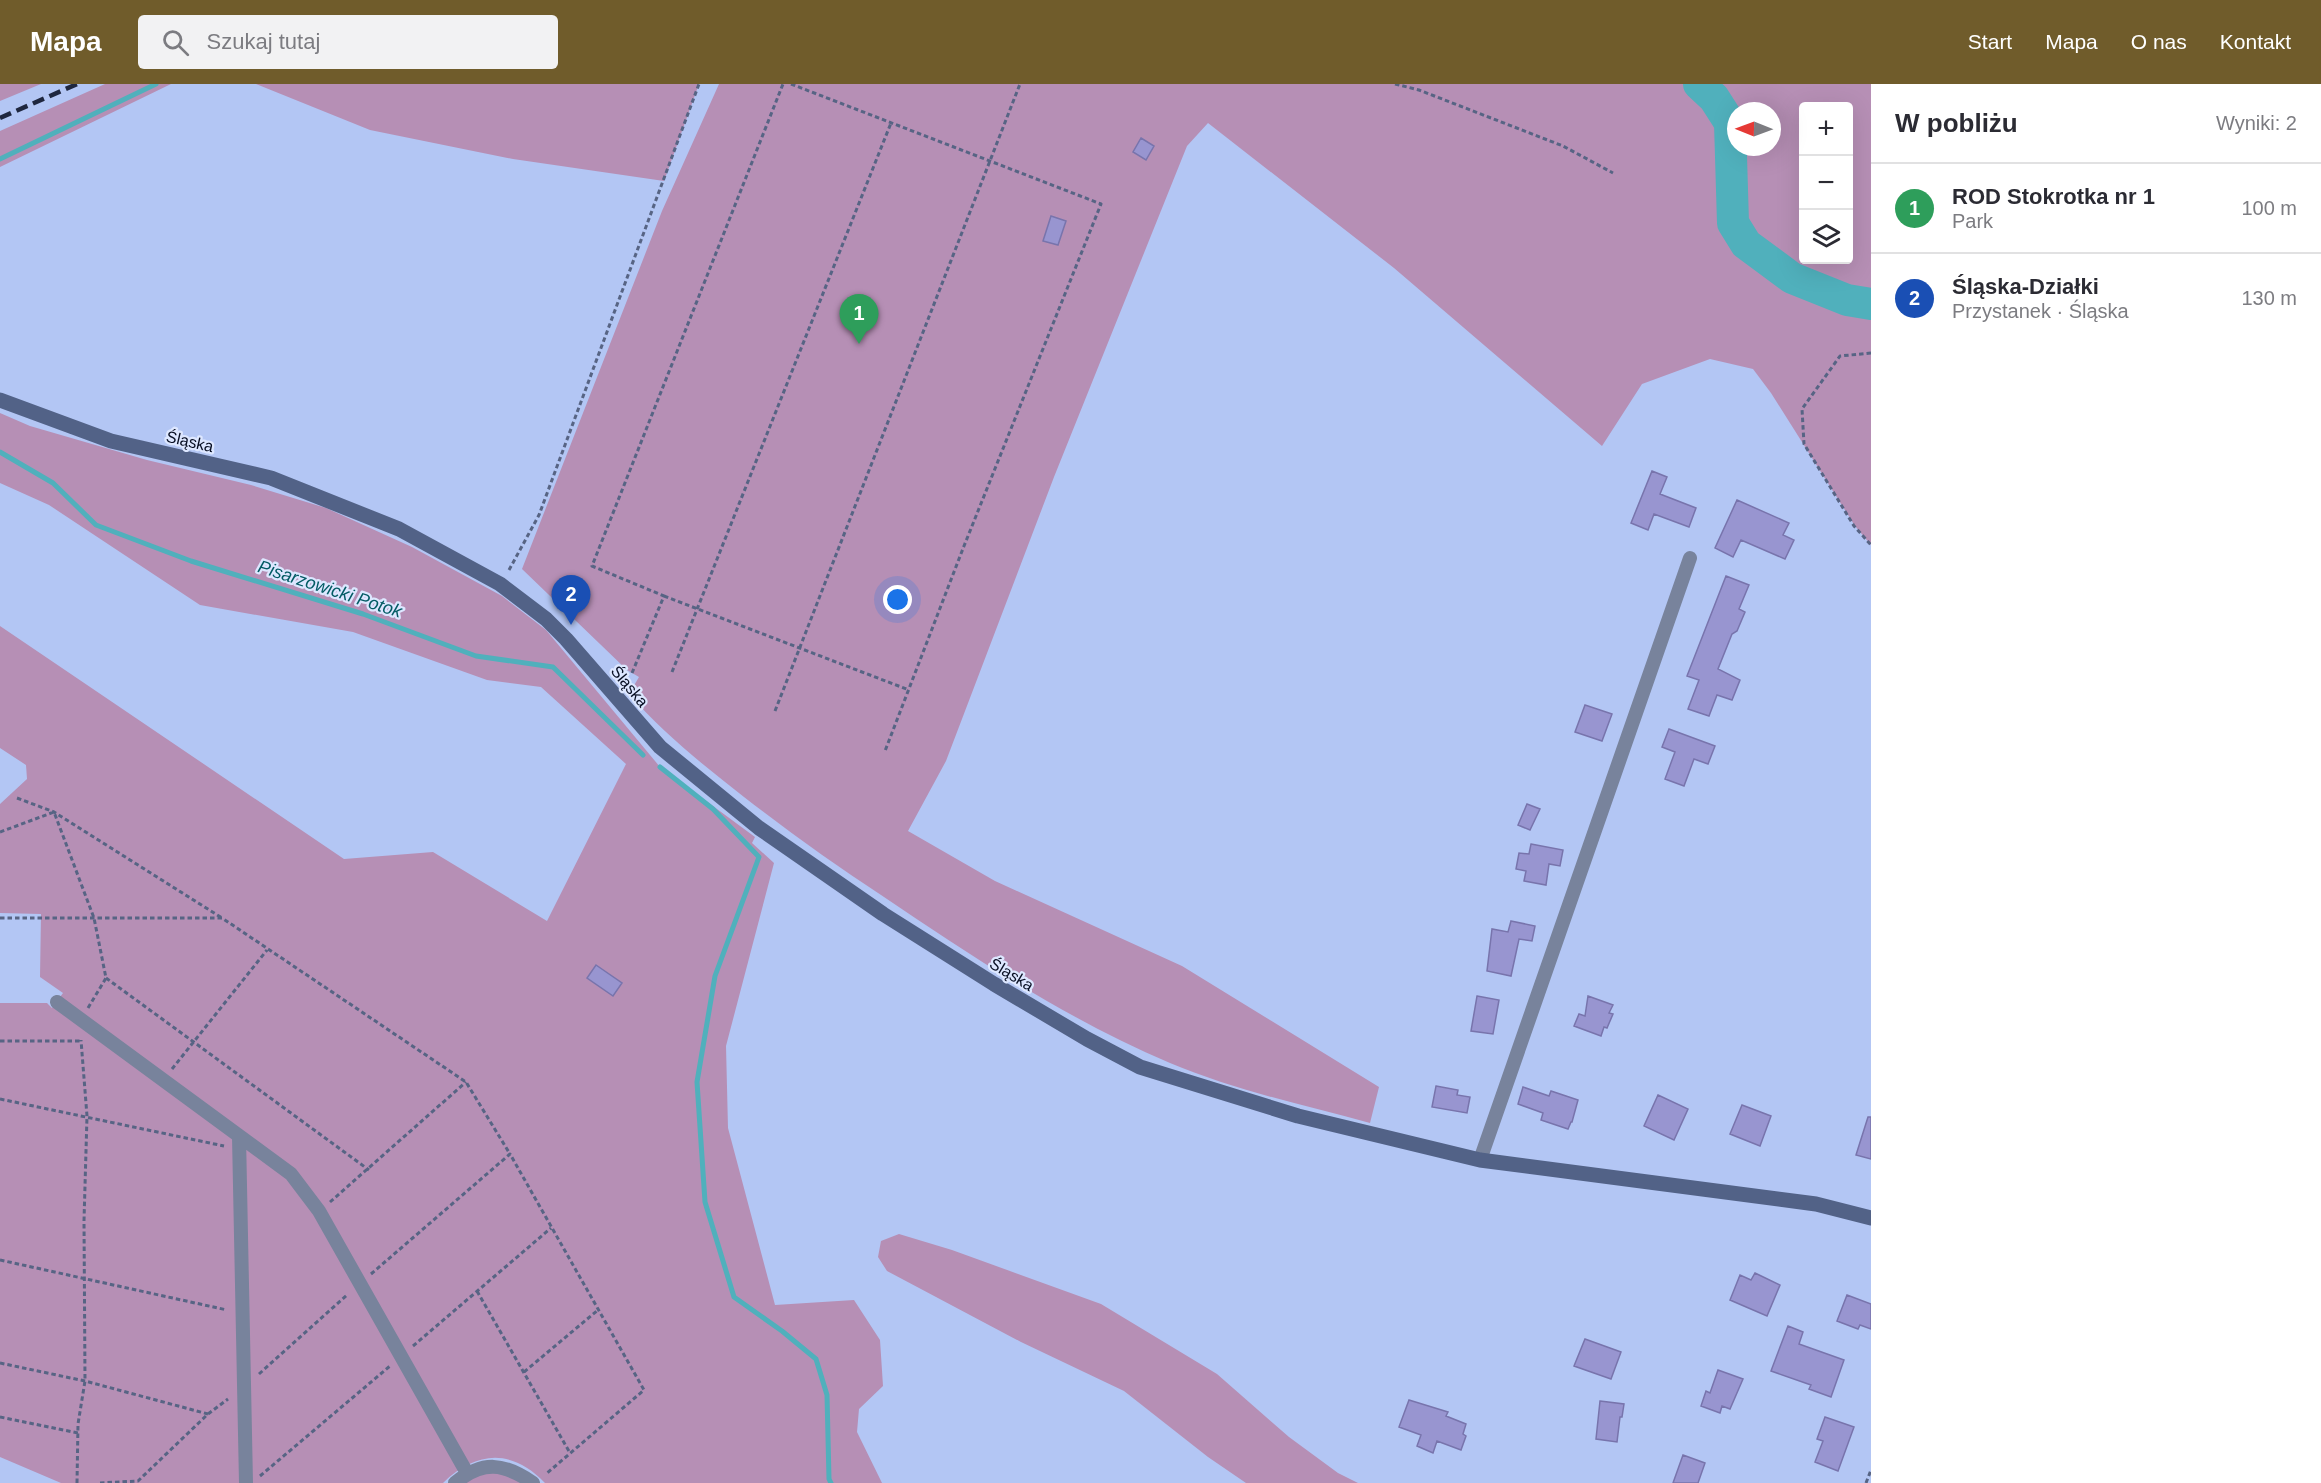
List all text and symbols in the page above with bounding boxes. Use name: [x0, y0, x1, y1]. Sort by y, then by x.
search box: [138, 15, 558, 69]
text: Mapa: [30, 26, 102, 57]
icon: search: [159, 26, 192, 59]
text: Szukaj tutaj: [207, 29, 320, 54]
text: Start: [1968, 30, 2012, 53]
text: Mapa: [2045, 30, 2098, 53]
text: O nas: [2131, 30, 2187, 53]
text: Kontakt: [2220, 30, 2291, 53]
north arrow: [1727, 102, 1781, 156]
map controls: [1799, 102, 1853, 264]
button: +: [1799, 102, 1853, 156]
text: W pobliżu: [1895, 108, 2018, 138]
text: Wyniki: 2: [2216, 112, 2297, 134]
button: −: [1799, 156, 1853, 210]
text: ROD Stokrotka nr 1: [1952, 184, 2155, 209]
text: 1: [1909, 197, 1920, 219]
text: 100 m: [2241, 197, 2297, 219]
button: layers: [1799, 210, 1853, 264]
text: Park: [1952, 210, 1993, 232]
text: Śląska-Działki: [1952, 274, 2099, 299]
text: 2: [1909, 287, 1920, 309]
text: 130 m: [2241, 287, 2297, 309]
pin: 1: [840, 294, 878, 344]
text: Przystanek · Śląska: [1952, 300, 2129, 322]
street label: Śląska: [165, 427, 216, 455]
water label: Pisarzowicki Potok: [256, 556, 405, 622]
pin: 2: [552, 576, 590, 625]
your location: [883, 585, 912, 614]
street label: Śląska: [608, 662, 652, 710]
street label: Śląska: [987, 954, 1037, 994]

